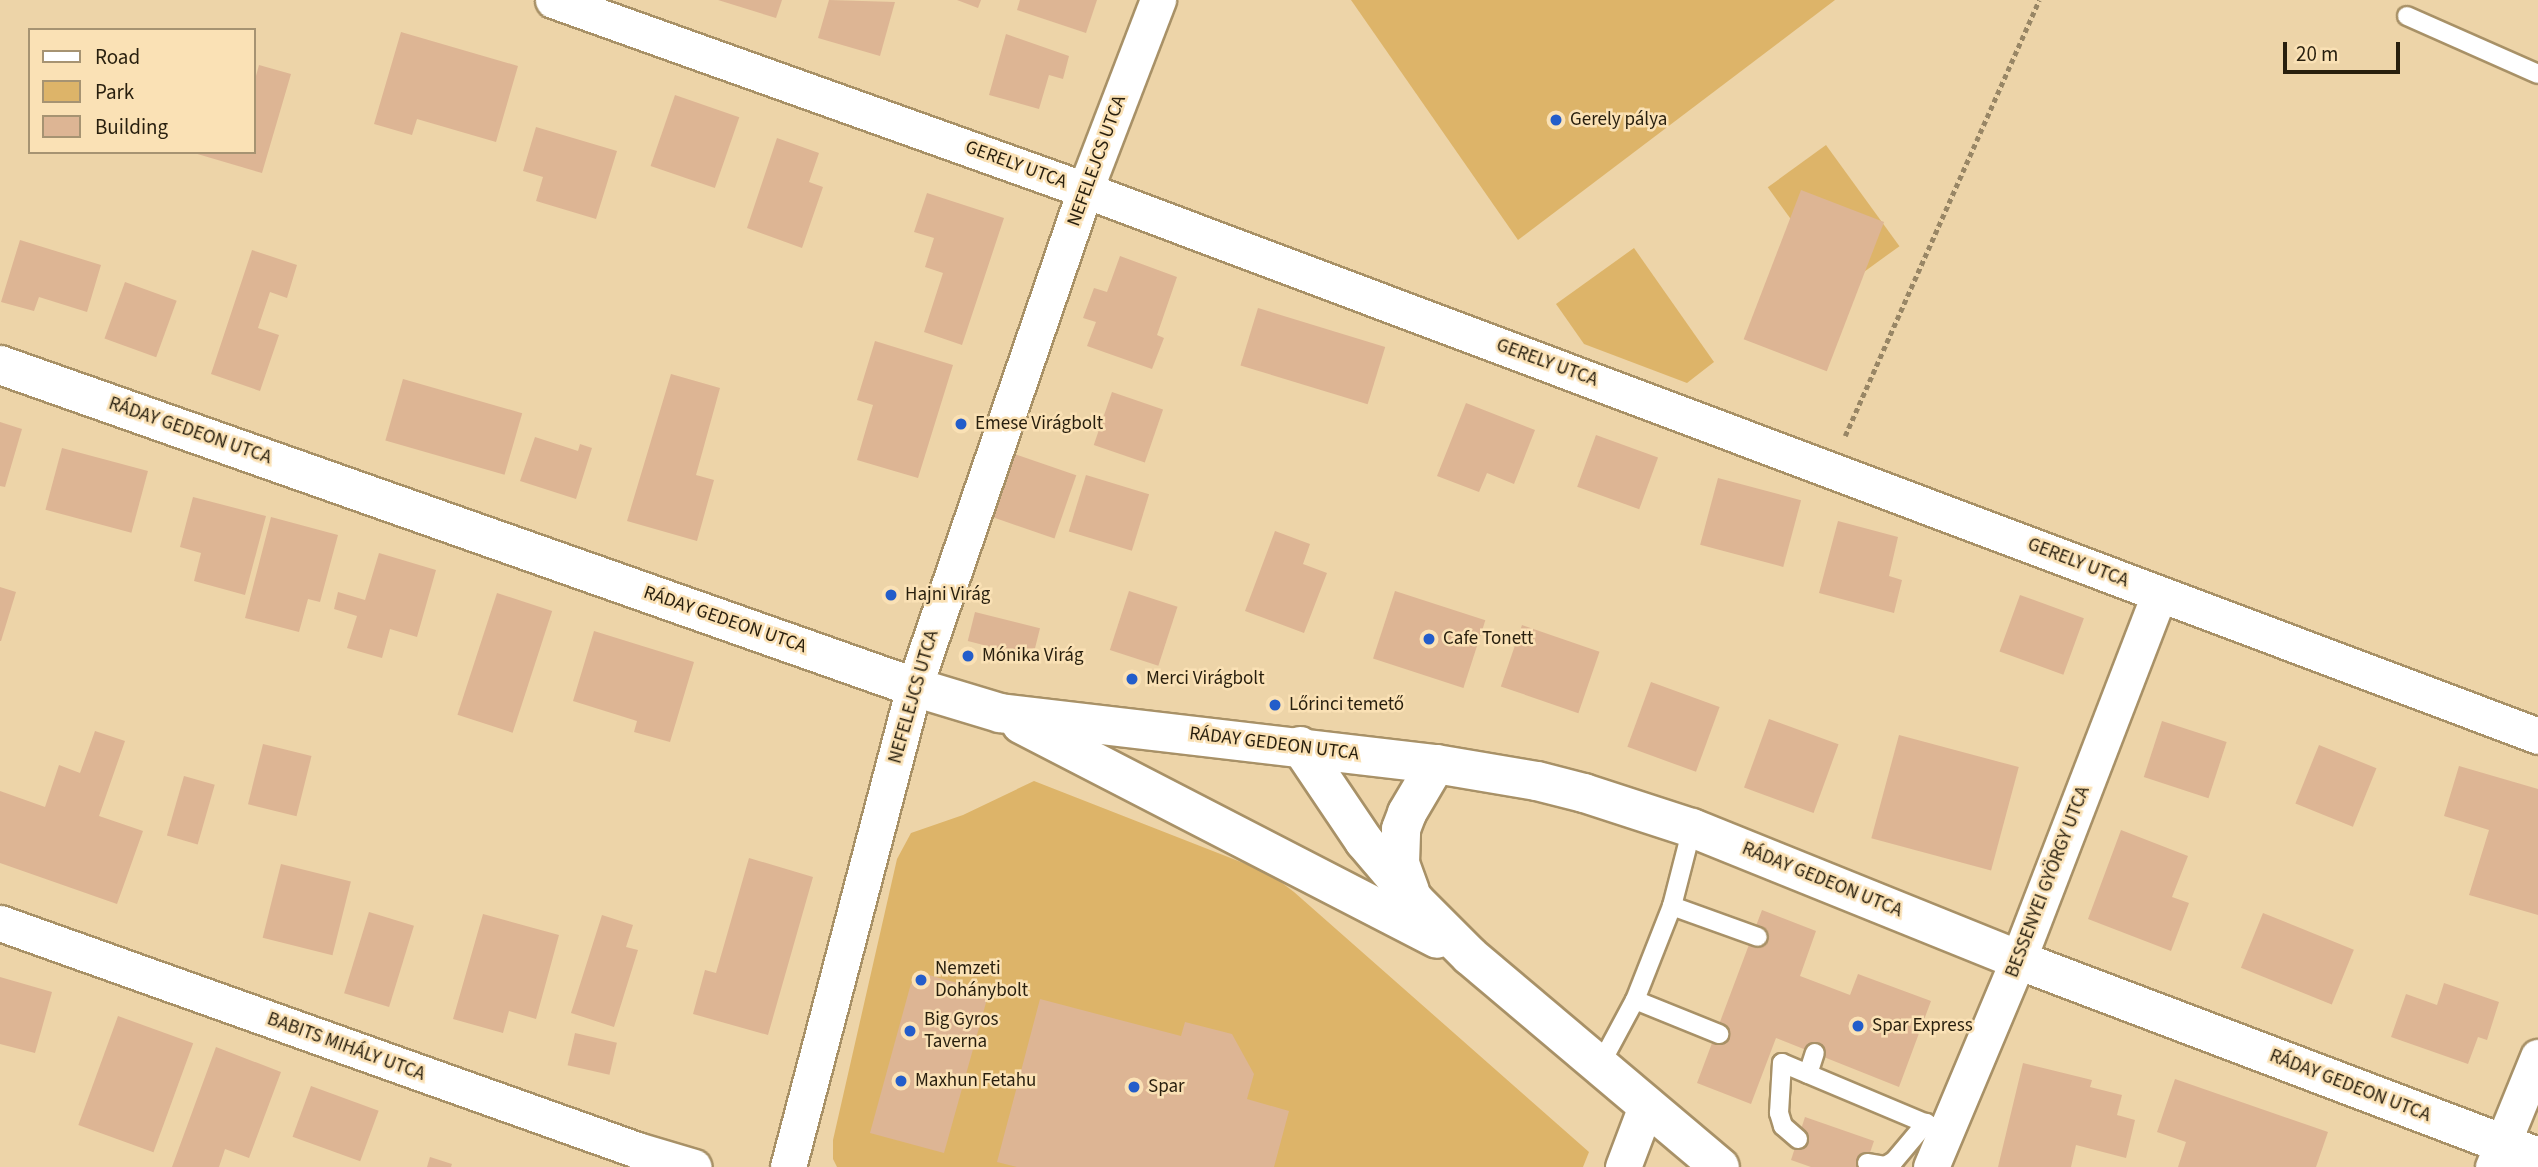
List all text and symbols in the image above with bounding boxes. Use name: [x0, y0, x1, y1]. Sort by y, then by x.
legend: [28, 28, 256, 154]
scale bar: [2286, 28, 2403, 72]
text: 20 m: [2296, 39, 2338, 69]
text: Road: [95, 42, 140, 72]
text: Park: [95, 77, 134, 107]
street label: NEFELEJCS UTCA: [1063, 92, 1131, 230]
place label: Gerely pálya: [1570, 109, 1667, 131]
text: Building: [95, 112, 168, 142]
marker: Gerely pálya: [1548, 112, 1564, 128]
street label: GERELY UTCA: [962, 136, 1070, 194]
street label: GERELY UTCA: [1493, 334, 1601, 392]
street label: RÁDAY GEDEON UTCA: [106, 392, 274, 470]
place label: Emese Virágbolt: [975, 413, 1103, 435]
marker: Emese Virágbolt: [953, 416, 969, 432]
street label: GERELY UTCA: [2024, 533, 2132, 593]
street label: RÁDAY GEDEON UTCA: [641, 581, 809, 659]
place label: Hajni Virág: [905, 584, 990, 606]
marker: Hajni Virág: [883, 587, 899, 603]
street label: NEFELEJCS UTCA: [884, 628, 944, 766]
place label: Cafe Tonett: [1443, 628, 1533, 650]
marker: Cafe Tonett: [1421, 631, 1437, 647]
place label: Mónika Virág: [982, 645, 1084, 667]
marker: Mónika Virág: [960, 648, 976, 664]
place label: Merci Virágbolt: [1146, 668, 1265, 690]
marker: Merci Virágbolt: [1124, 671, 1140, 687]
place label: Lőrinci temető: [1289, 694, 1404, 716]
marker: Lőrinci temető: [1267, 697, 1283, 713]
street label: RÁDAY GEDEON UTCA: [1188, 722, 1360, 766]
street label: BESSENYEI GYÖRGY UTCA: [2001, 783, 2095, 981]
street label: RÁDAY GEDEON UTCA: [1739, 837, 1905, 923]
place label: Nemzeti Dohánybolt: [935, 958, 1028, 1002]
marker: Nemzeti Dohánybolt: [913, 972, 929, 988]
street label: BABITS MIHÁLY UTCA: [264, 1008, 428, 1086]
place label: Big Gyros Taverna: [924, 1009, 998, 1053]
place label: Spar Express: [1872, 1015, 1973, 1037]
marker: Spar Express: [1850, 1018, 1866, 1034]
marker: Big Gyros Taverna: [902, 1023, 918, 1039]
street label: RÁDAY GEDEON UTCA: [2266, 1045, 2434, 1127]
place label: Maxhun Fetahu: [915, 1070, 1036, 1092]
marker: Maxhun Fetahu: [893, 1073, 909, 1089]
place label: Spar: [1148, 1076, 1185, 1098]
marker: Spar: [1126, 1079, 1142, 1095]

